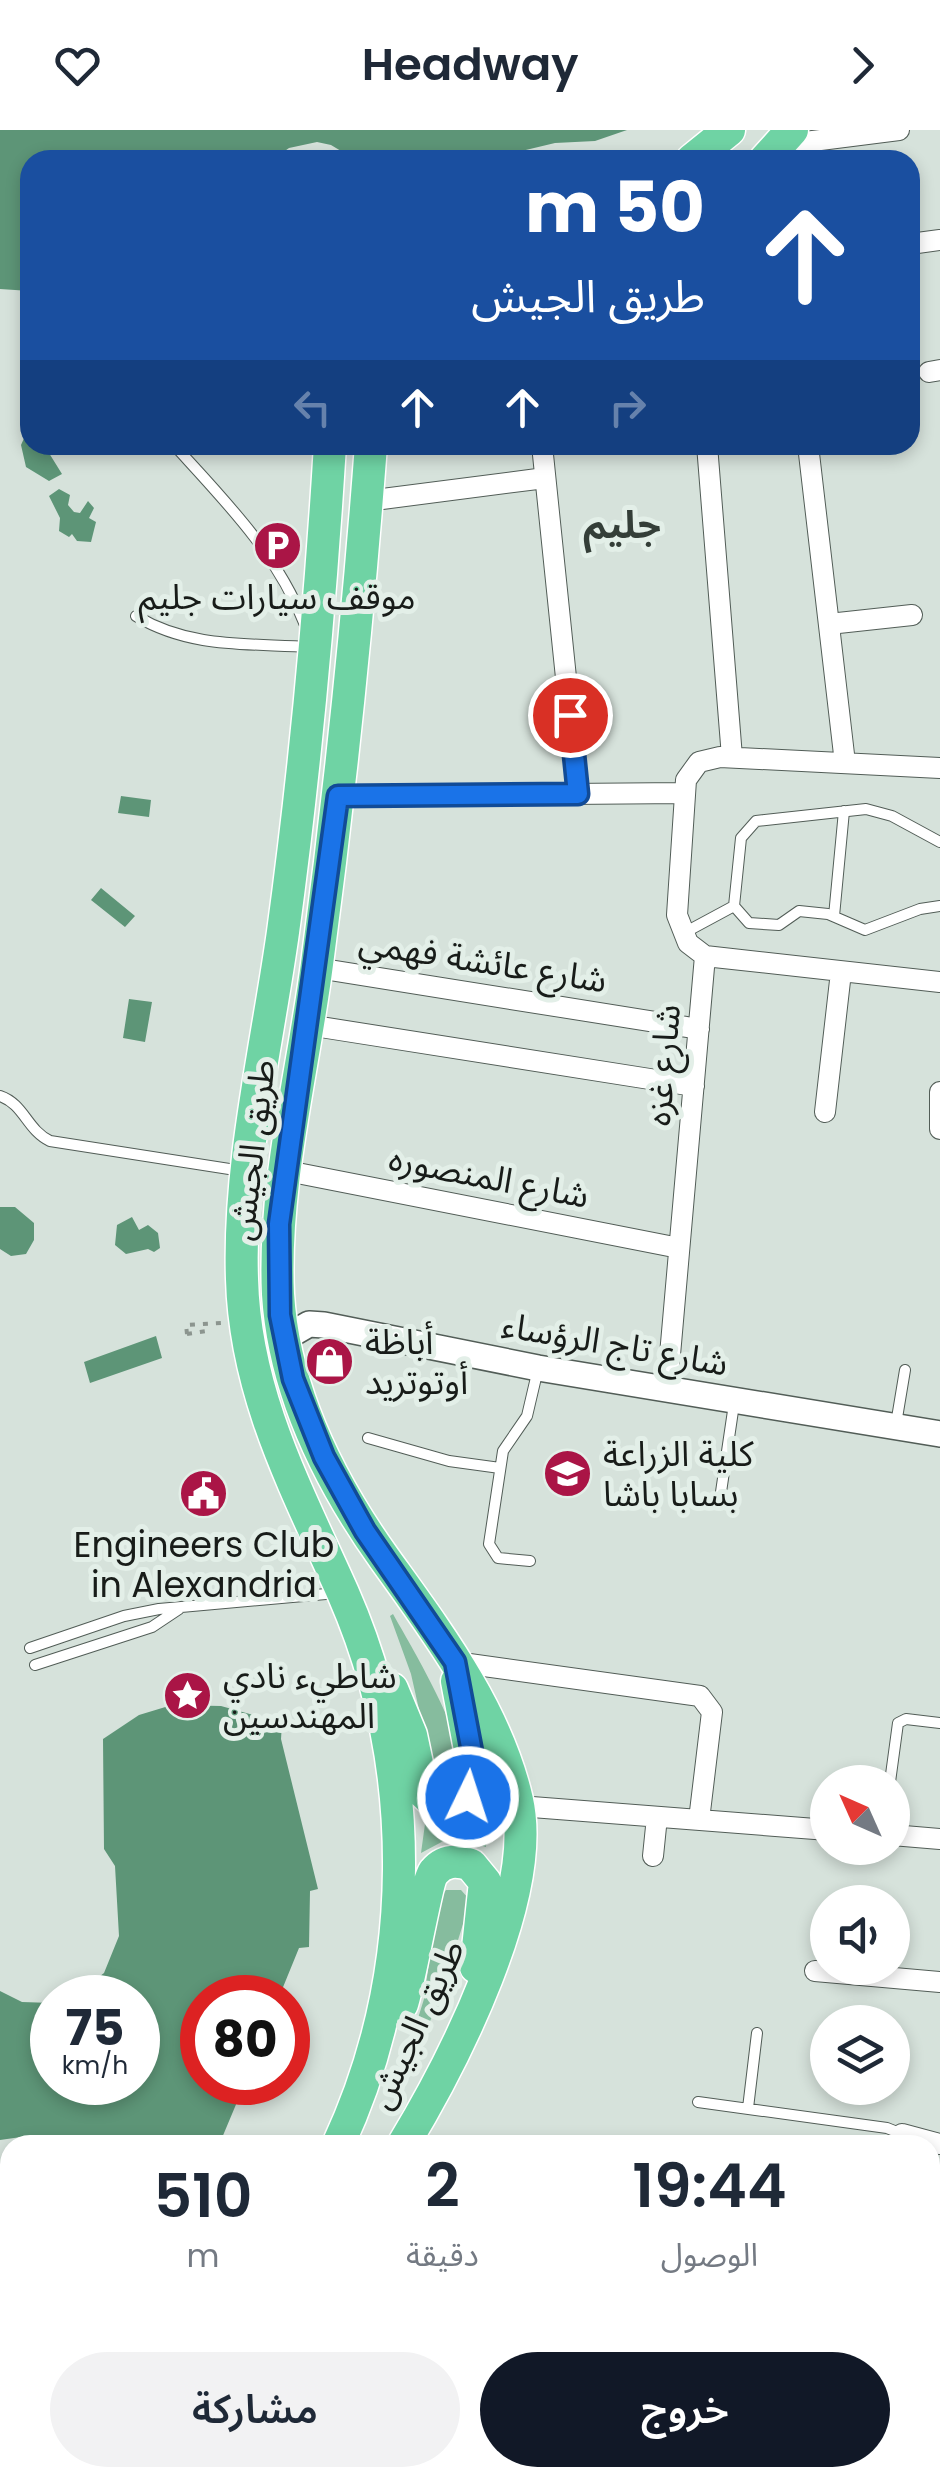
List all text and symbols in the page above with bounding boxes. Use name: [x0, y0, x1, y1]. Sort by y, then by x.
text: Headway: [362, 33, 578, 96]
icon: heart: [50, 38, 105, 93]
icon: forward: [835, 38, 890, 93]
text: 50 m: [525, 158, 705, 257]
icon: ahead: [740, 190, 870, 320]
text: طريق الجيش: [471, 265, 705, 328]
icon: left: [285, 380, 340, 435]
icon: ahead: [390, 380, 445, 435]
icon: ahead: [495, 380, 550, 435]
icon: right: [600, 380, 655, 435]
district label: جليم: [583, 498, 661, 554]
parking icon: موقف سيارات جليم: [251, 519, 303, 571]
place label: موقف سيارات جليم: [138, 572, 416, 624]
pin: [528, 673, 613, 758]
icon: arrive: [543, 688, 598, 743]
street label: شارع عائشة فهمي: [355, 917, 611, 1007]
street label: شارع غزه: [633, 1002, 694, 1128]
street label: طريق الجيش: [216, 1057, 287, 1243]
street label: شارع المنصوره: [385, 1133, 593, 1222]
street label: شارع تاج الرؤساء: [498, 1300, 732, 1389]
place label: أباظة أوتوتريد: [365, 1317, 468, 1406]
shop icon: أباظة أوتوتريد: [304, 1336, 356, 1388]
place label: كلية الزراعة بسابا باشا: [603, 1429, 754, 1518]
school or university icon: كلية الزراعة بسابا باشا: [542, 1448, 594, 1500]
public building icon: Engineers Club in Alexandria: [178, 1467, 230, 1519]
place label: Engineers Club in Alexandria: [74, 1520, 334, 1609]
place label: شاطيء نادي المهندسين: [223, 1651, 397, 1740]
place icon: شاطيء نادي المهندسين: [162, 1670, 214, 1722]
position arrow: [416, 1745, 520, 1849]
north arrow: [810, 1765, 910, 1865]
map controls: [810, 1765, 910, 2105]
button: sound: [810, 1885, 910, 1985]
street label: طريق الجيش: [355, 1931, 476, 2117]
speed limit sign: 80: [180, 1975, 310, 2105]
text: 75: [65, 1992, 125, 2063]
button: layers: [810, 2005, 910, 2105]
text: km/h: [62, 2048, 128, 2083]
text: 2: [425, 2144, 460, 2228]
text: 19:44: [632, 2144, 787, 2228]
text: 510: [153, 2154, 253, 2238]
text: دقيقة: [406, 2232, 479, 2277]
text: الوصول: [661, 2232, 758, 2277]
text: m: [186, 2233, 219, 2278]
button: مشاركة: [50, 2352, 460, 2467]
button: خروج: [480, 2352, 890, 2467]

